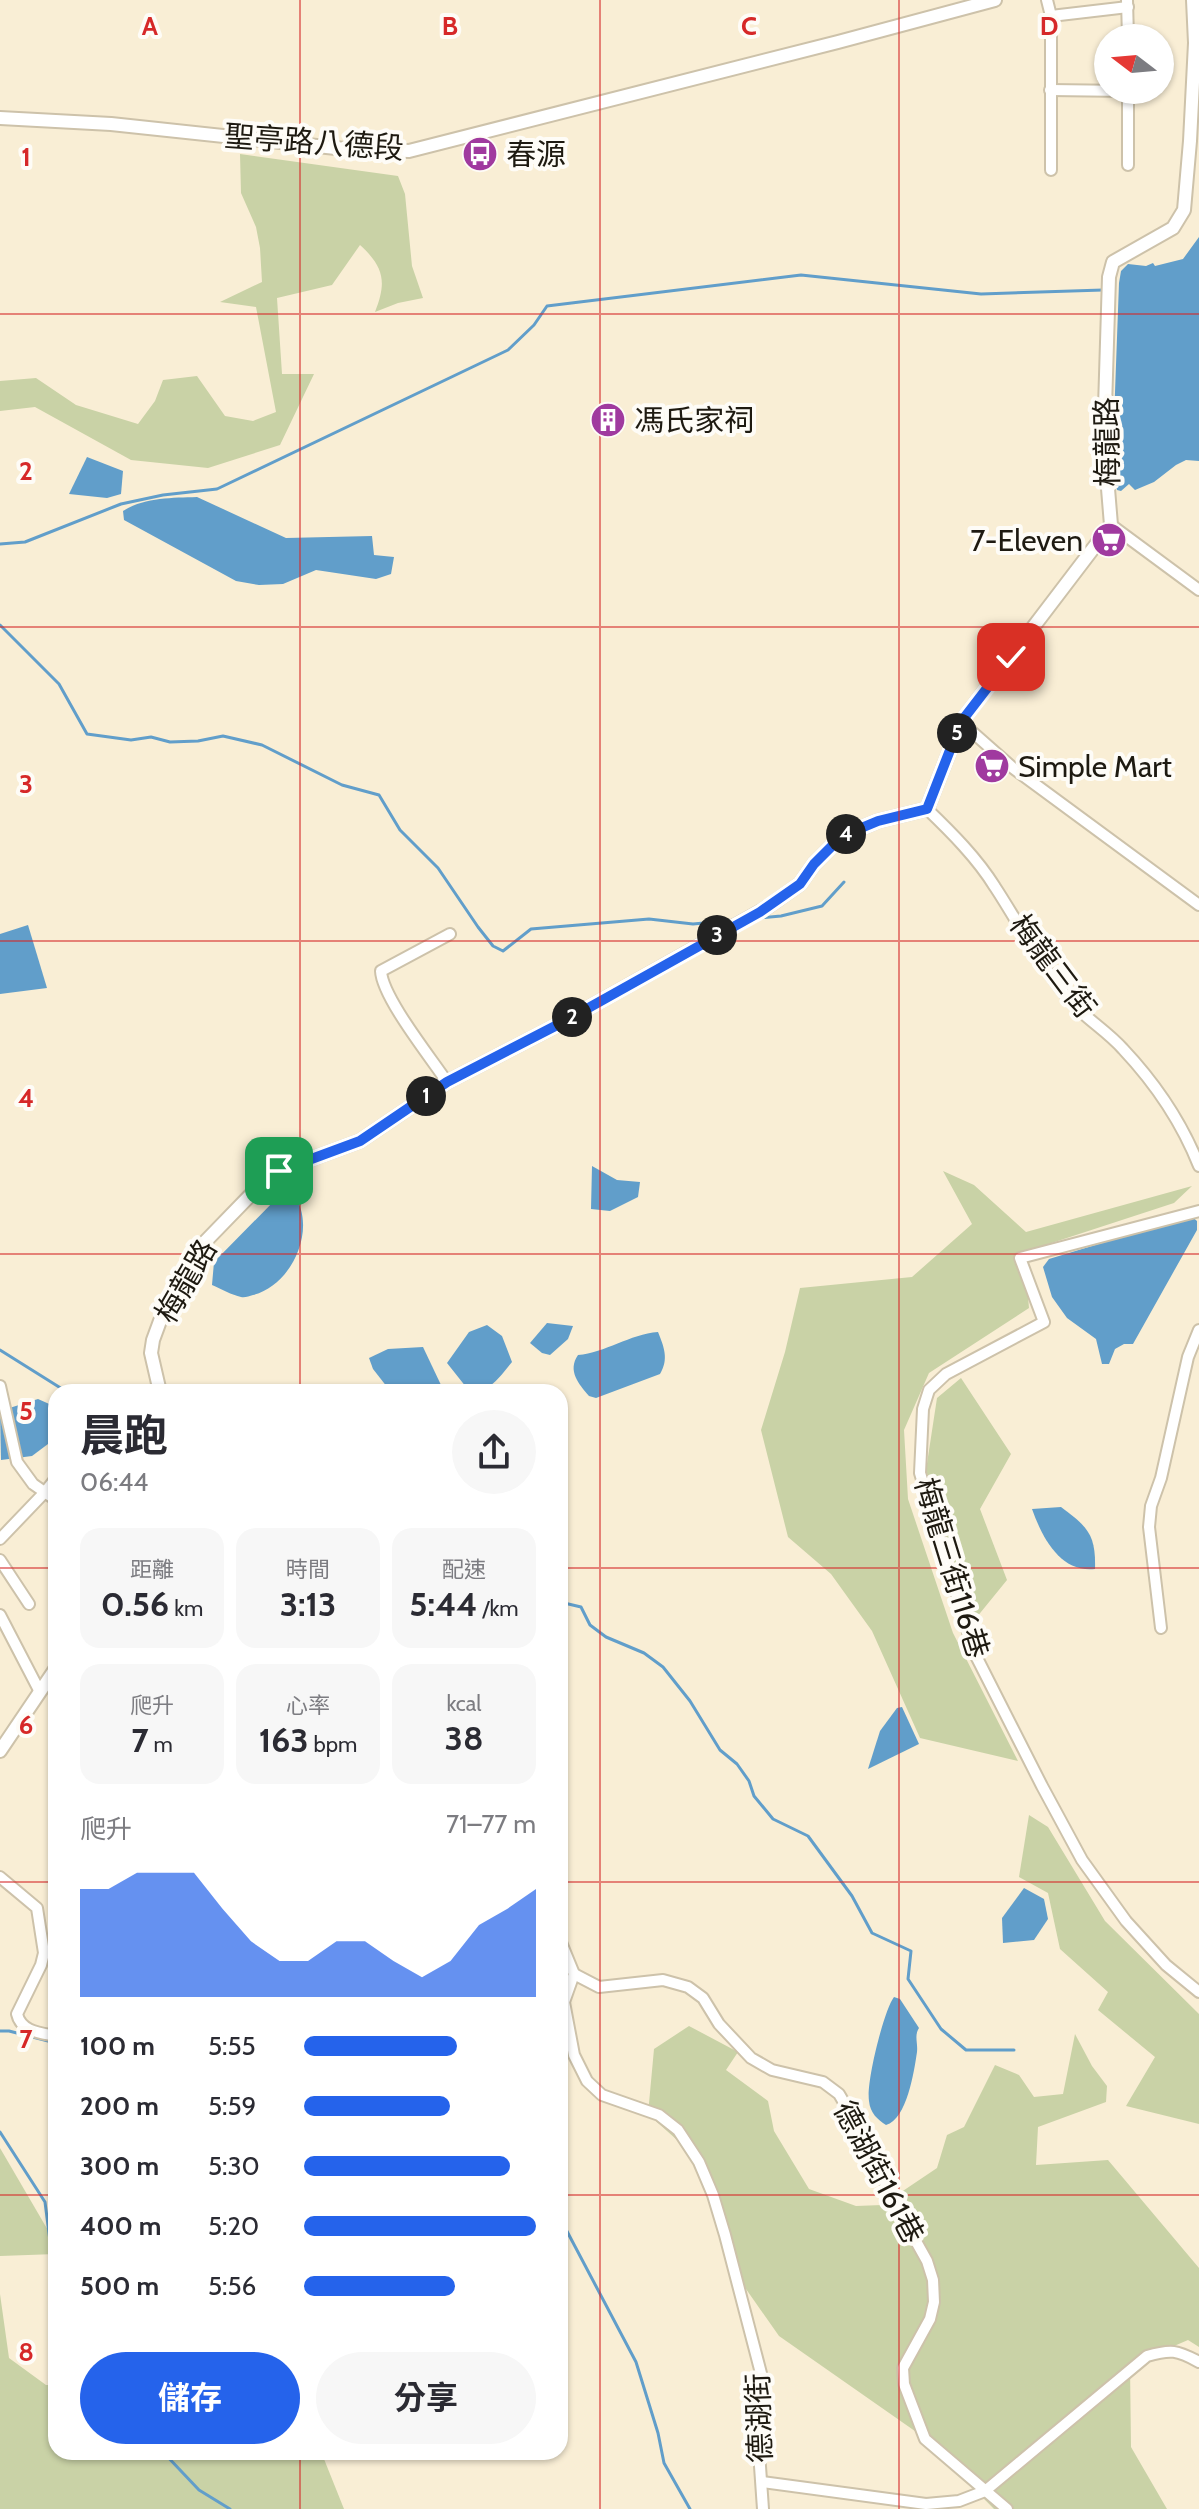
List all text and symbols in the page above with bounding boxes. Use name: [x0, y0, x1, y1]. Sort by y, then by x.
text: A: [142, 10, 159, 42]
text: B: [442, 10, 458, 42]
text: C: [741, 10, 757, 42]
text: D: [1040, 10, 1058, 42]
north arrow: [1094, 24, 1174, 104]
map controls: [1094, 24, 1174, 104]
street label: 聖亭路八德段: [223, 117, 405, 167]
bus stop icon: 春源: [461, 135, 499, 173]
place label: 春源: [506, 136, 566, 173]
text: 1: [21, 141, 31, 173]
street label: 梅龍路: [1088, 397, 1126, 487]
building icon: 馮氏家祠: [589, 401, 627, 439]
place label: 馮氏家祠: [634, 402, 754, 439]
text: 2: [19, 455, 33, 487]
supermarket icon: 7-Eleven: [1090, 521, 1128, 559]
place label: 7-Eleven: [970, 522, 1083, 559]
pin: [977, 623, 1045, 691]
icon: check: [989, 635, 1033, 679]
pin: 5: [937, 713, 977, 753]
text: 5: [951, 719, 963, 746]
supermarket icon: Simple Mart: [973, 747, 1011, 785]
place label: Simple Mart: [1018, 748, 1172, 785]
text: 3: [19, 768, 33, 800]
pin: 4: [826, 814, 866, 854]
text: 4: [839, 820, 853, 847]
street label: 梅龍三街: [1002, 907, 1104, 1025]
pin: 3: [697, 915, 737, 955]
text: 3: [711, 921, 723, 948]
pin: 2: [552, 997, 592, 1037]
text: 2: [566, 1003, 578, 1030]
pin: 1: [406, 1076, 446, 1116]
text: 4: [18, 1082, 34, 1114]
text: 1: [422, 1082, 430, 1109]
pin: [245, 1137, 313, 1205]
icon: arrive: [257, 1149, 301, 1193]
street label: 梅龍路: [147, 1233, 225, 1329]
text: 5: [19, 1395, 33, 1427]
text: 晨跑: [80, 1409, 168, 1462]
button: share: [452, 1410, 536, 1494]
text: 06:44: [80, 1466, 148, 1498]
street label: 梅龍三街116巷: [907, 1473, 997, 1663]
text: 距離: [130, 1556, 174, 1583]
text: 時間: [286, 1556, 330, 1583]
text: 配速: [442, 1556, 486, 1583]
text: 0.56: [101, 1583, 169, 1625]
text: 3:13: [280, 1583, 336, 1625]
text: 5:44: [409, 1583, 477, 1625]
text: km: [169, 1595, 203, 1622]
text: /km: [477, 1595, 519, 1622]
text: kcal: [446, 1690, 482, 1717]
text: 爬升: [130, 1692, 174, 1719]
text: 心率: [286, 1692, 330, 1719]
text: 6: [19, 1709, 33, 1741]
text: 38: [445, 1717, 483, 1759]
text: 7: [131, 1719, 149, 1761]
text: 163: [259, 1719, 309, 1761]
text: m: [149, 1731, 173, 1758]
text: bpm: [309, 1731, 357, 1758]
text: 71–77 m: [446, 1808, 536, 1840]
text: 爬升: [80, 1813, 132, 1845]
text: 7: [19, 2023, 33, 2055]
text: 100 m: [80, 2030, 155, 2062]
text: 5:55: [208, 2030, 256, 2062]
text: 200 m: [80, 2090, 159, 2122]
text: 5:59: [208, 2090, 256, 2122]
street label: 德湖街161巷: [826, 2094, 932, 2250]
text: 300 m: [80, 2150, 159, 2182]
text: 5:30: [208, 2150, 260, 2182]
text: 400 m: [80, 2210, 161, 2242]
text: 5:20: [208, 2210, 259, 2242]
text: 500 m: [80, 2270, 159, 2302]
text: 5:56: [208, 2270, 256, 2302]
text: 8: [18, 2336, 34, 2368]
button: 儲存: [80, 2352, 300, 2444]
button: 分享: [316, 2352, 536, 2444]
street label: 德湖街: [739, 2372, 779, 2464]

